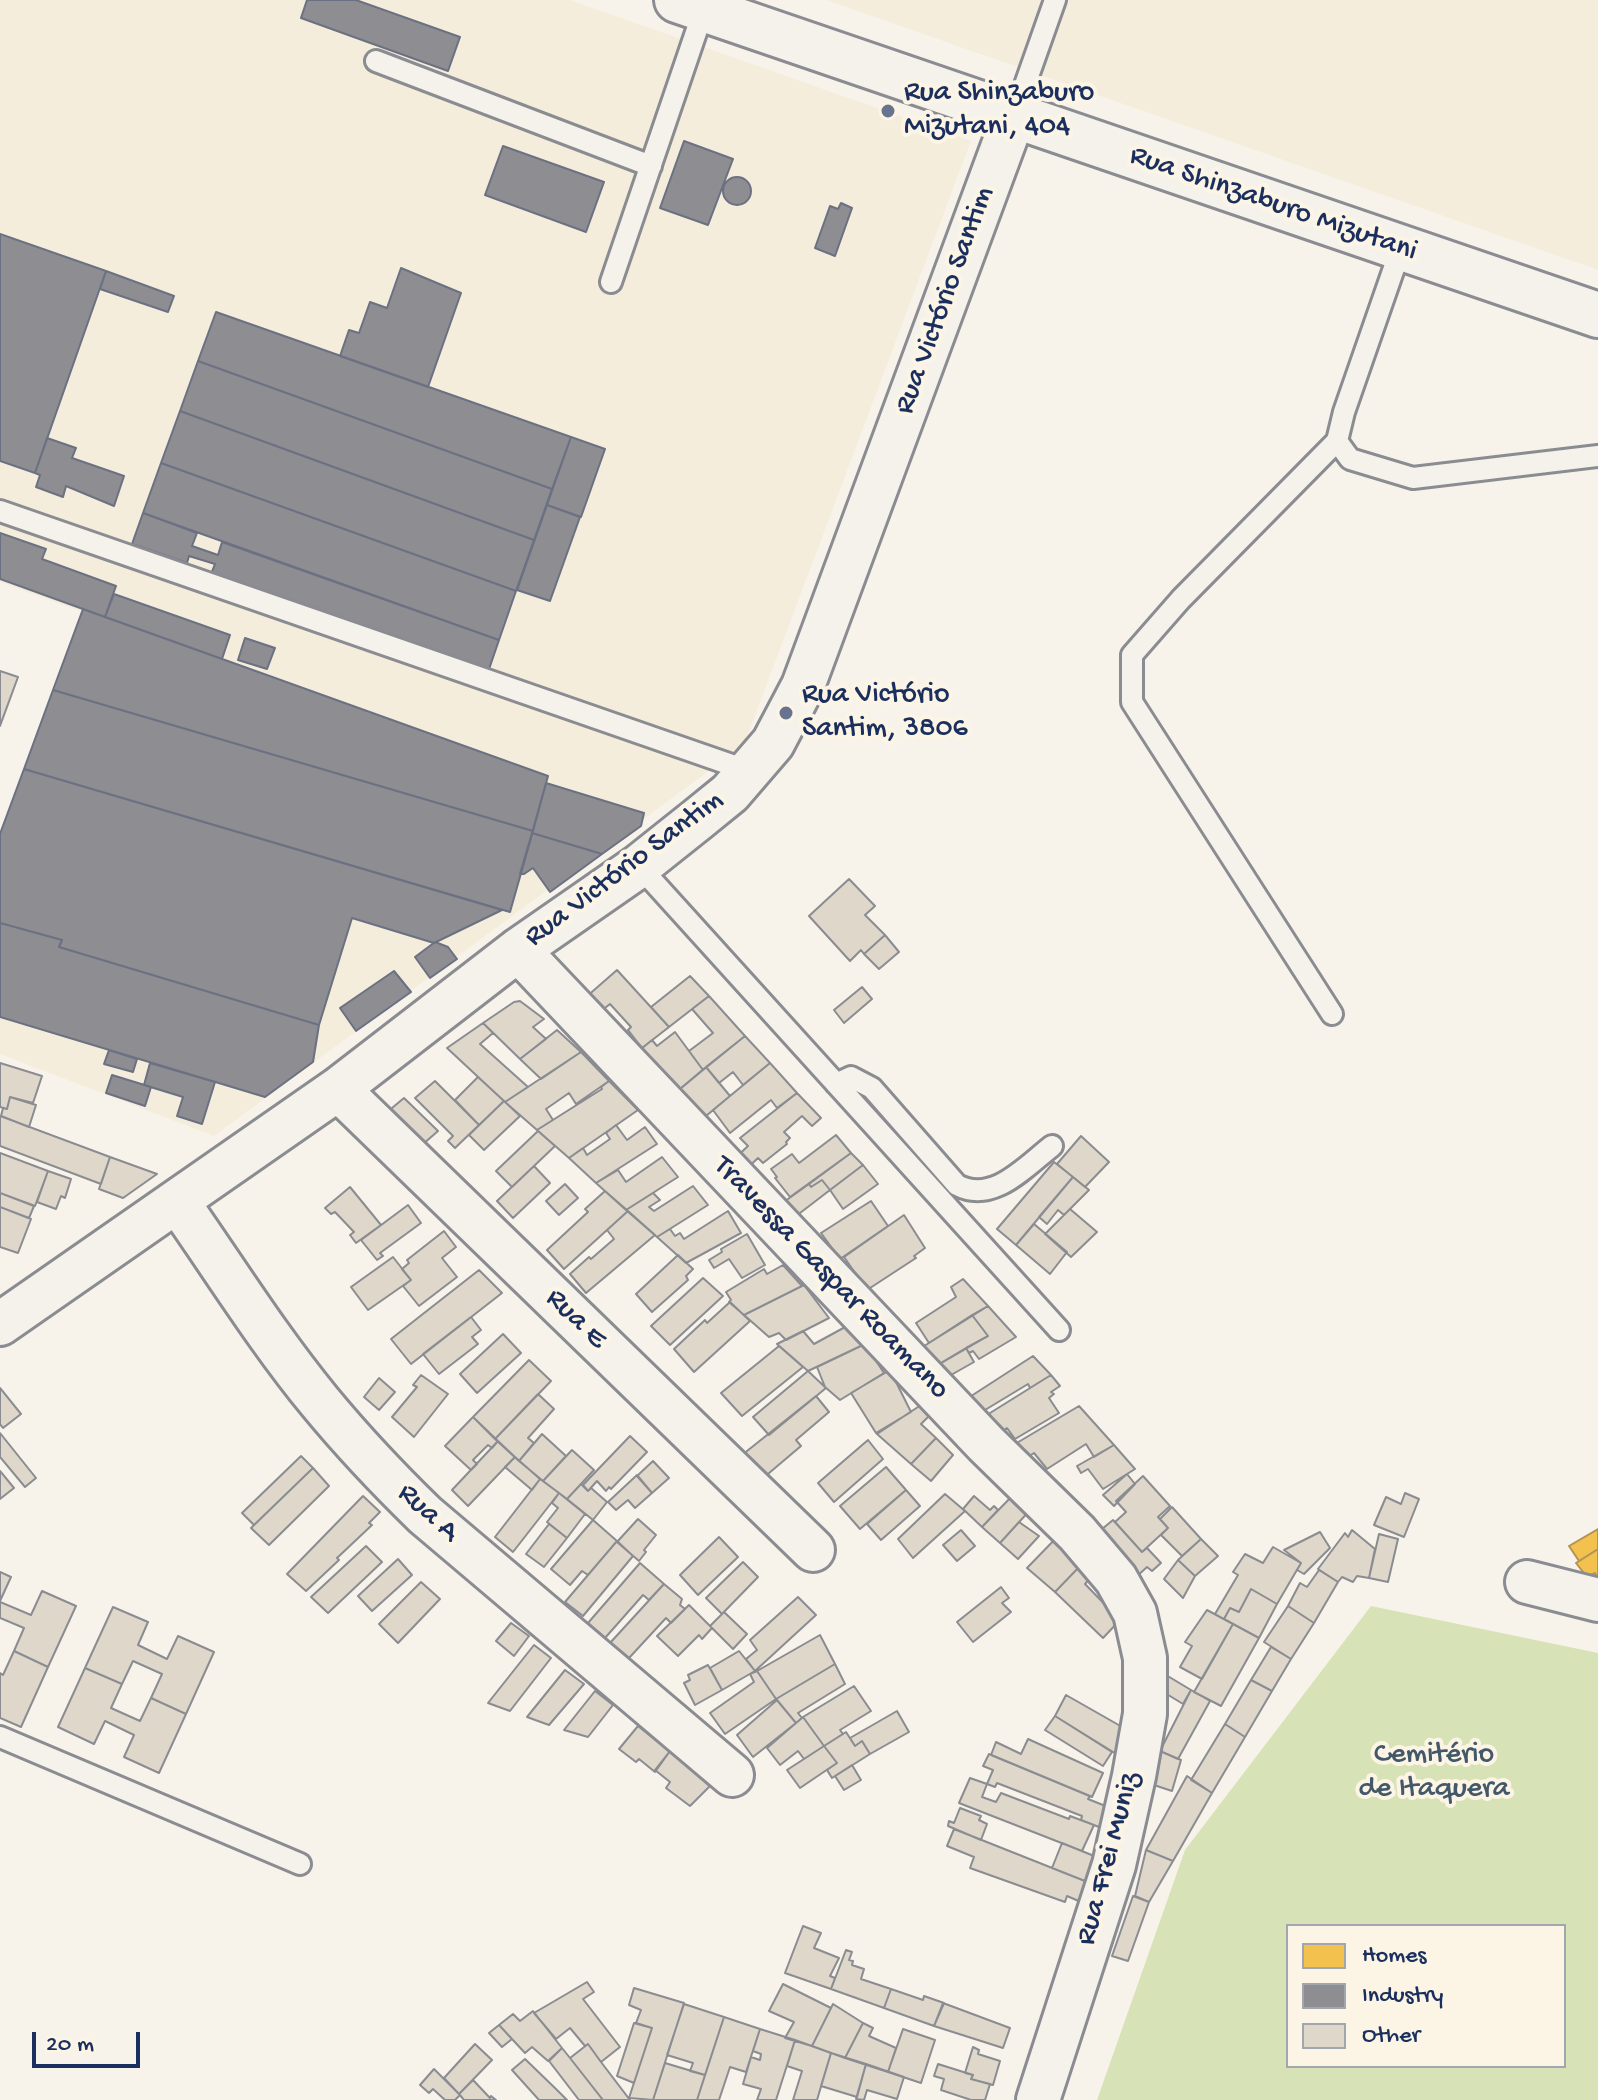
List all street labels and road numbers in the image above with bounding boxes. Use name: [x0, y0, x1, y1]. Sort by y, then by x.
street label: Rua Shinzaburo Mizutani: [1125, 139, 1421, 271]
street label: Rua Victório Santim: [888, 182, 1004, 420]
street label: Rua Victório Santim: [519, 784, 731, 956]
street label: Travessa Gaspar Roamano: [704, 1150, 956, 1408]
street label: Rua E: [537, 1282, 613, 1358]
street label: Rua A: [388, 1477, 466, 1551]
street label: Rua Frei Muniz: [1070, 1769, 1150, 1949]

